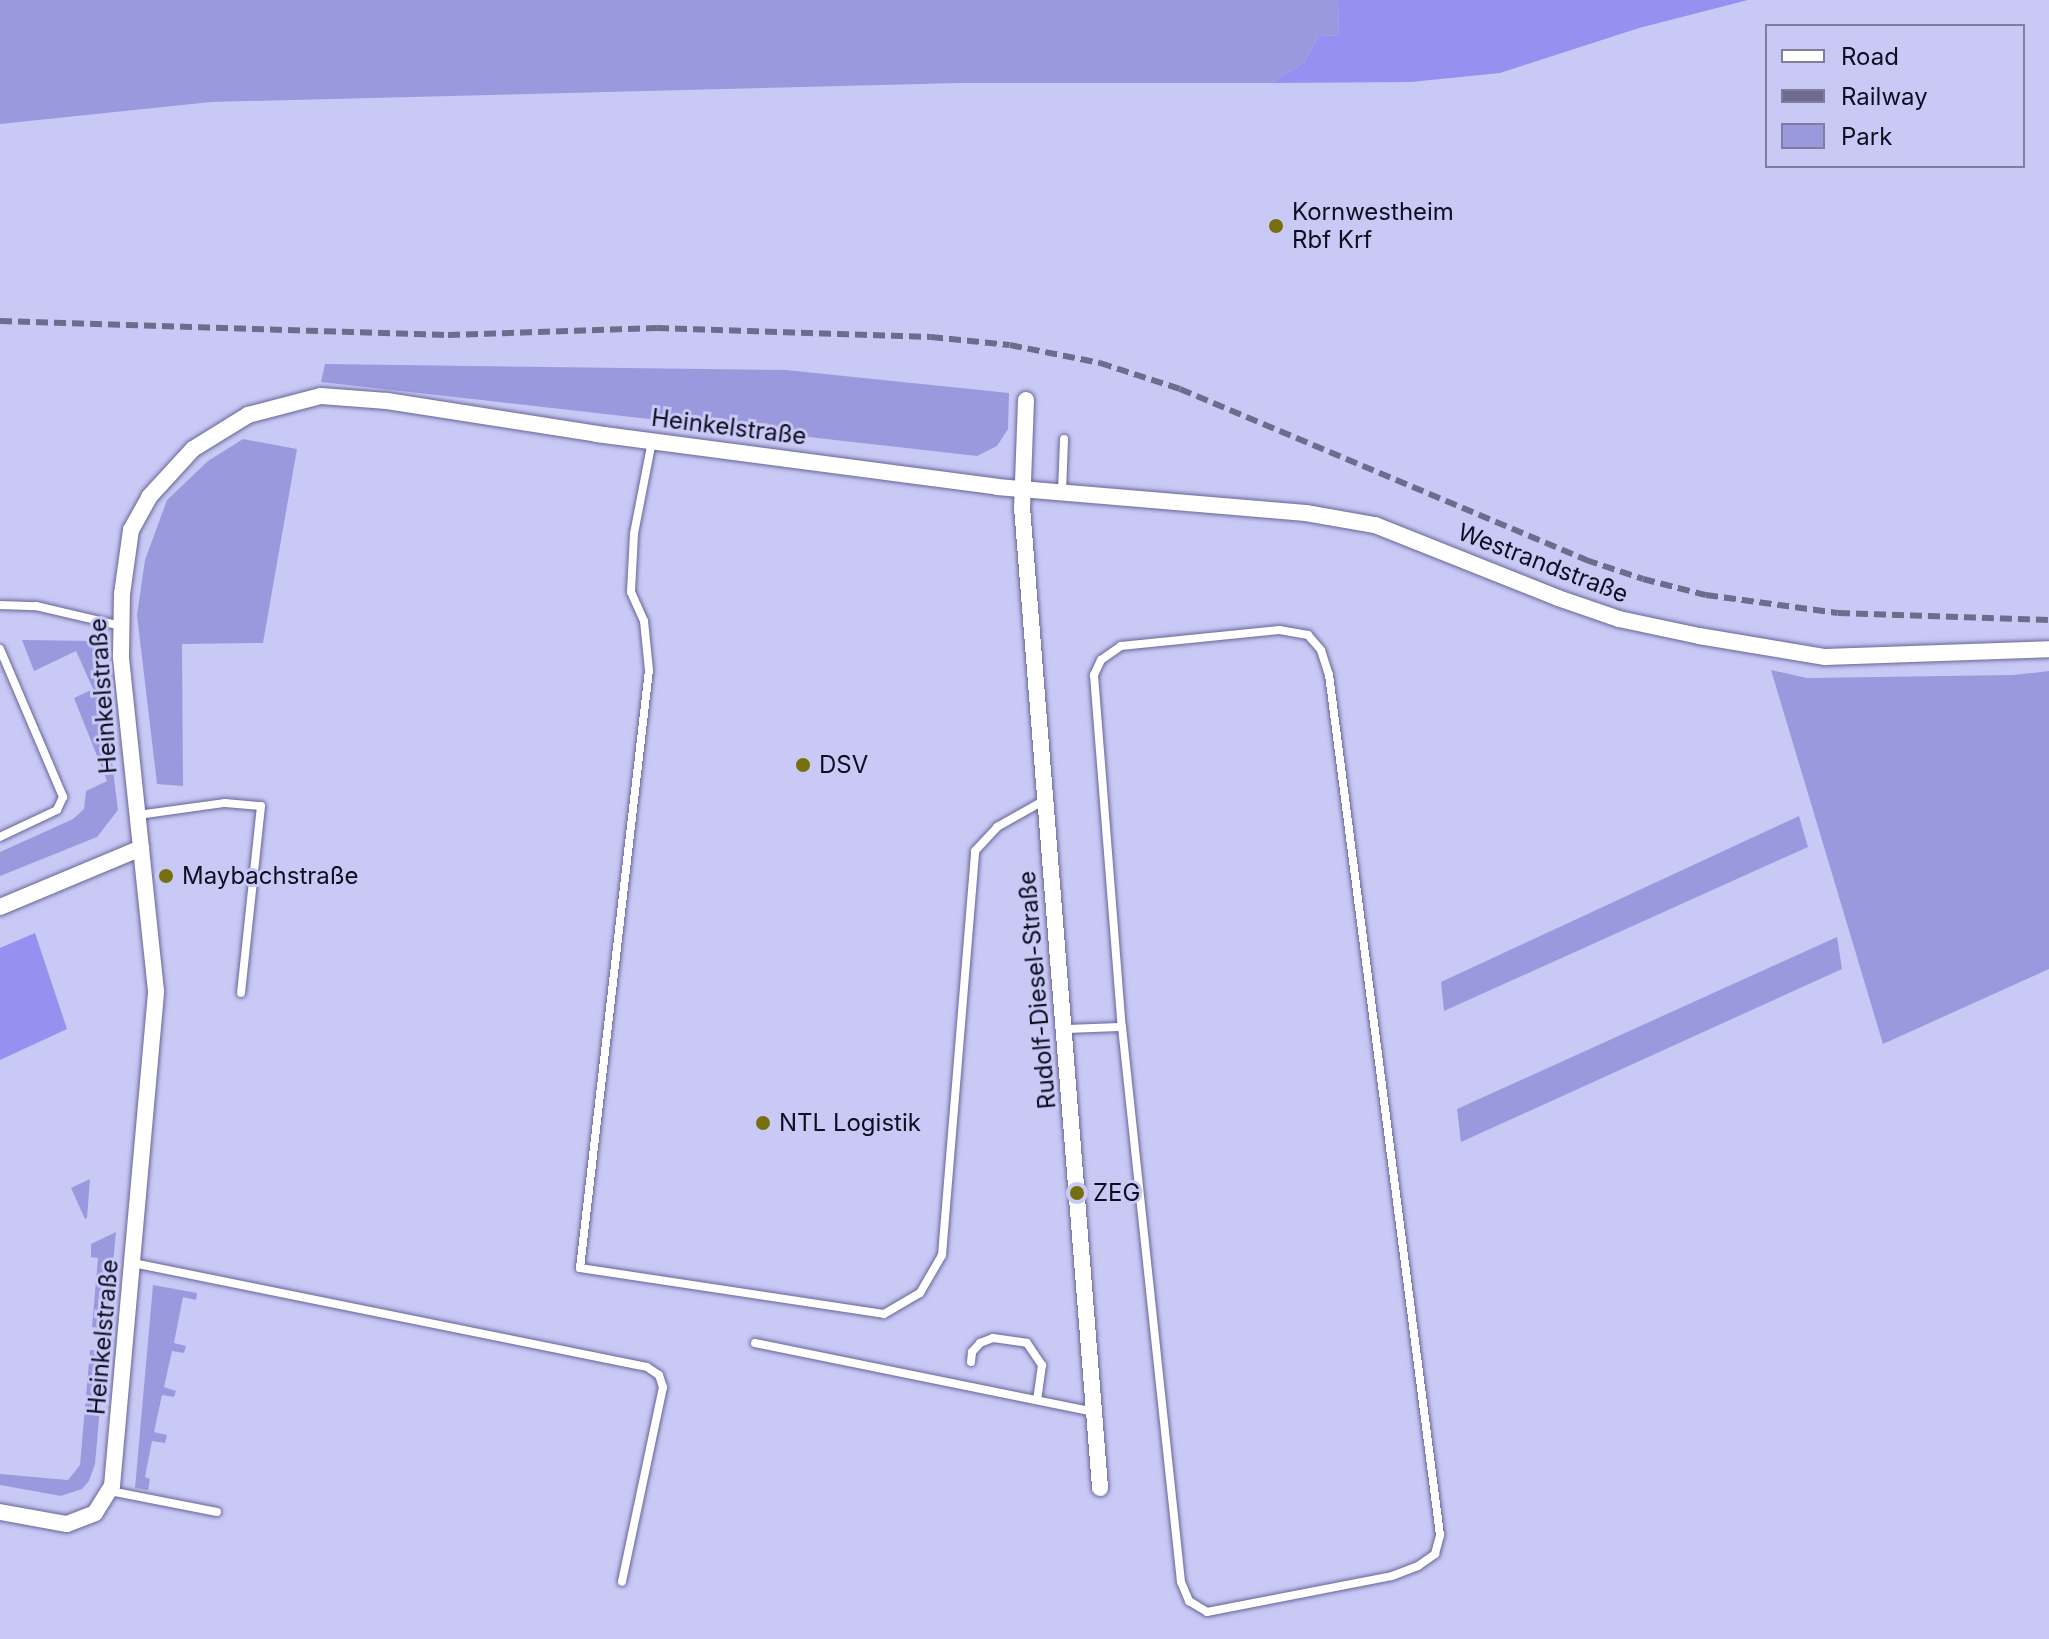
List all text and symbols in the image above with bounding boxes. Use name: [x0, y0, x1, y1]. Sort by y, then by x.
legend: [1765, 24, 2025, 168]
text: Road: [1841, 42, 1899, 71]
text: Railway: [1841, 82, 1928, 111]
text: Park: [1841, 122, 1892, 151]
place label: Kornwestheim Rbf Krf: [1292, 198, 1454, 254]
marker: Kornwestheim Rbf Krf: [1267, 217, 1285, 235]
street label: Heinkelstraße: [650, 403, 808, 451]
street label: Westrandstraße: [1454, 517, 1632, 609]
street label: Heinkelstraße: [83, 617, 123, 775]
place label: DSV: [819, 751, 868, 779]
marker: DSV: [794, 756, 812, 774]
place label: Maybachstraße: [182, 862, 359, 890]
marker: Maybachstraße: [157, 867, 175, 885]
street label: Rudolf-Diesel-Straße: [1012, 870, 1062, 1110]
place label: NTL Logistik: [779, 1109, 921, 1137]
marker: NTL Logistik: [754, 1114, 772, 1132]
place label: ZEG: [1093, 1179, 1140, 1207]
marker: ZEG: [1068, 1184, 1086, 1202]
street label: Heinkelstraße: [82, 1258, 124, 1416]

